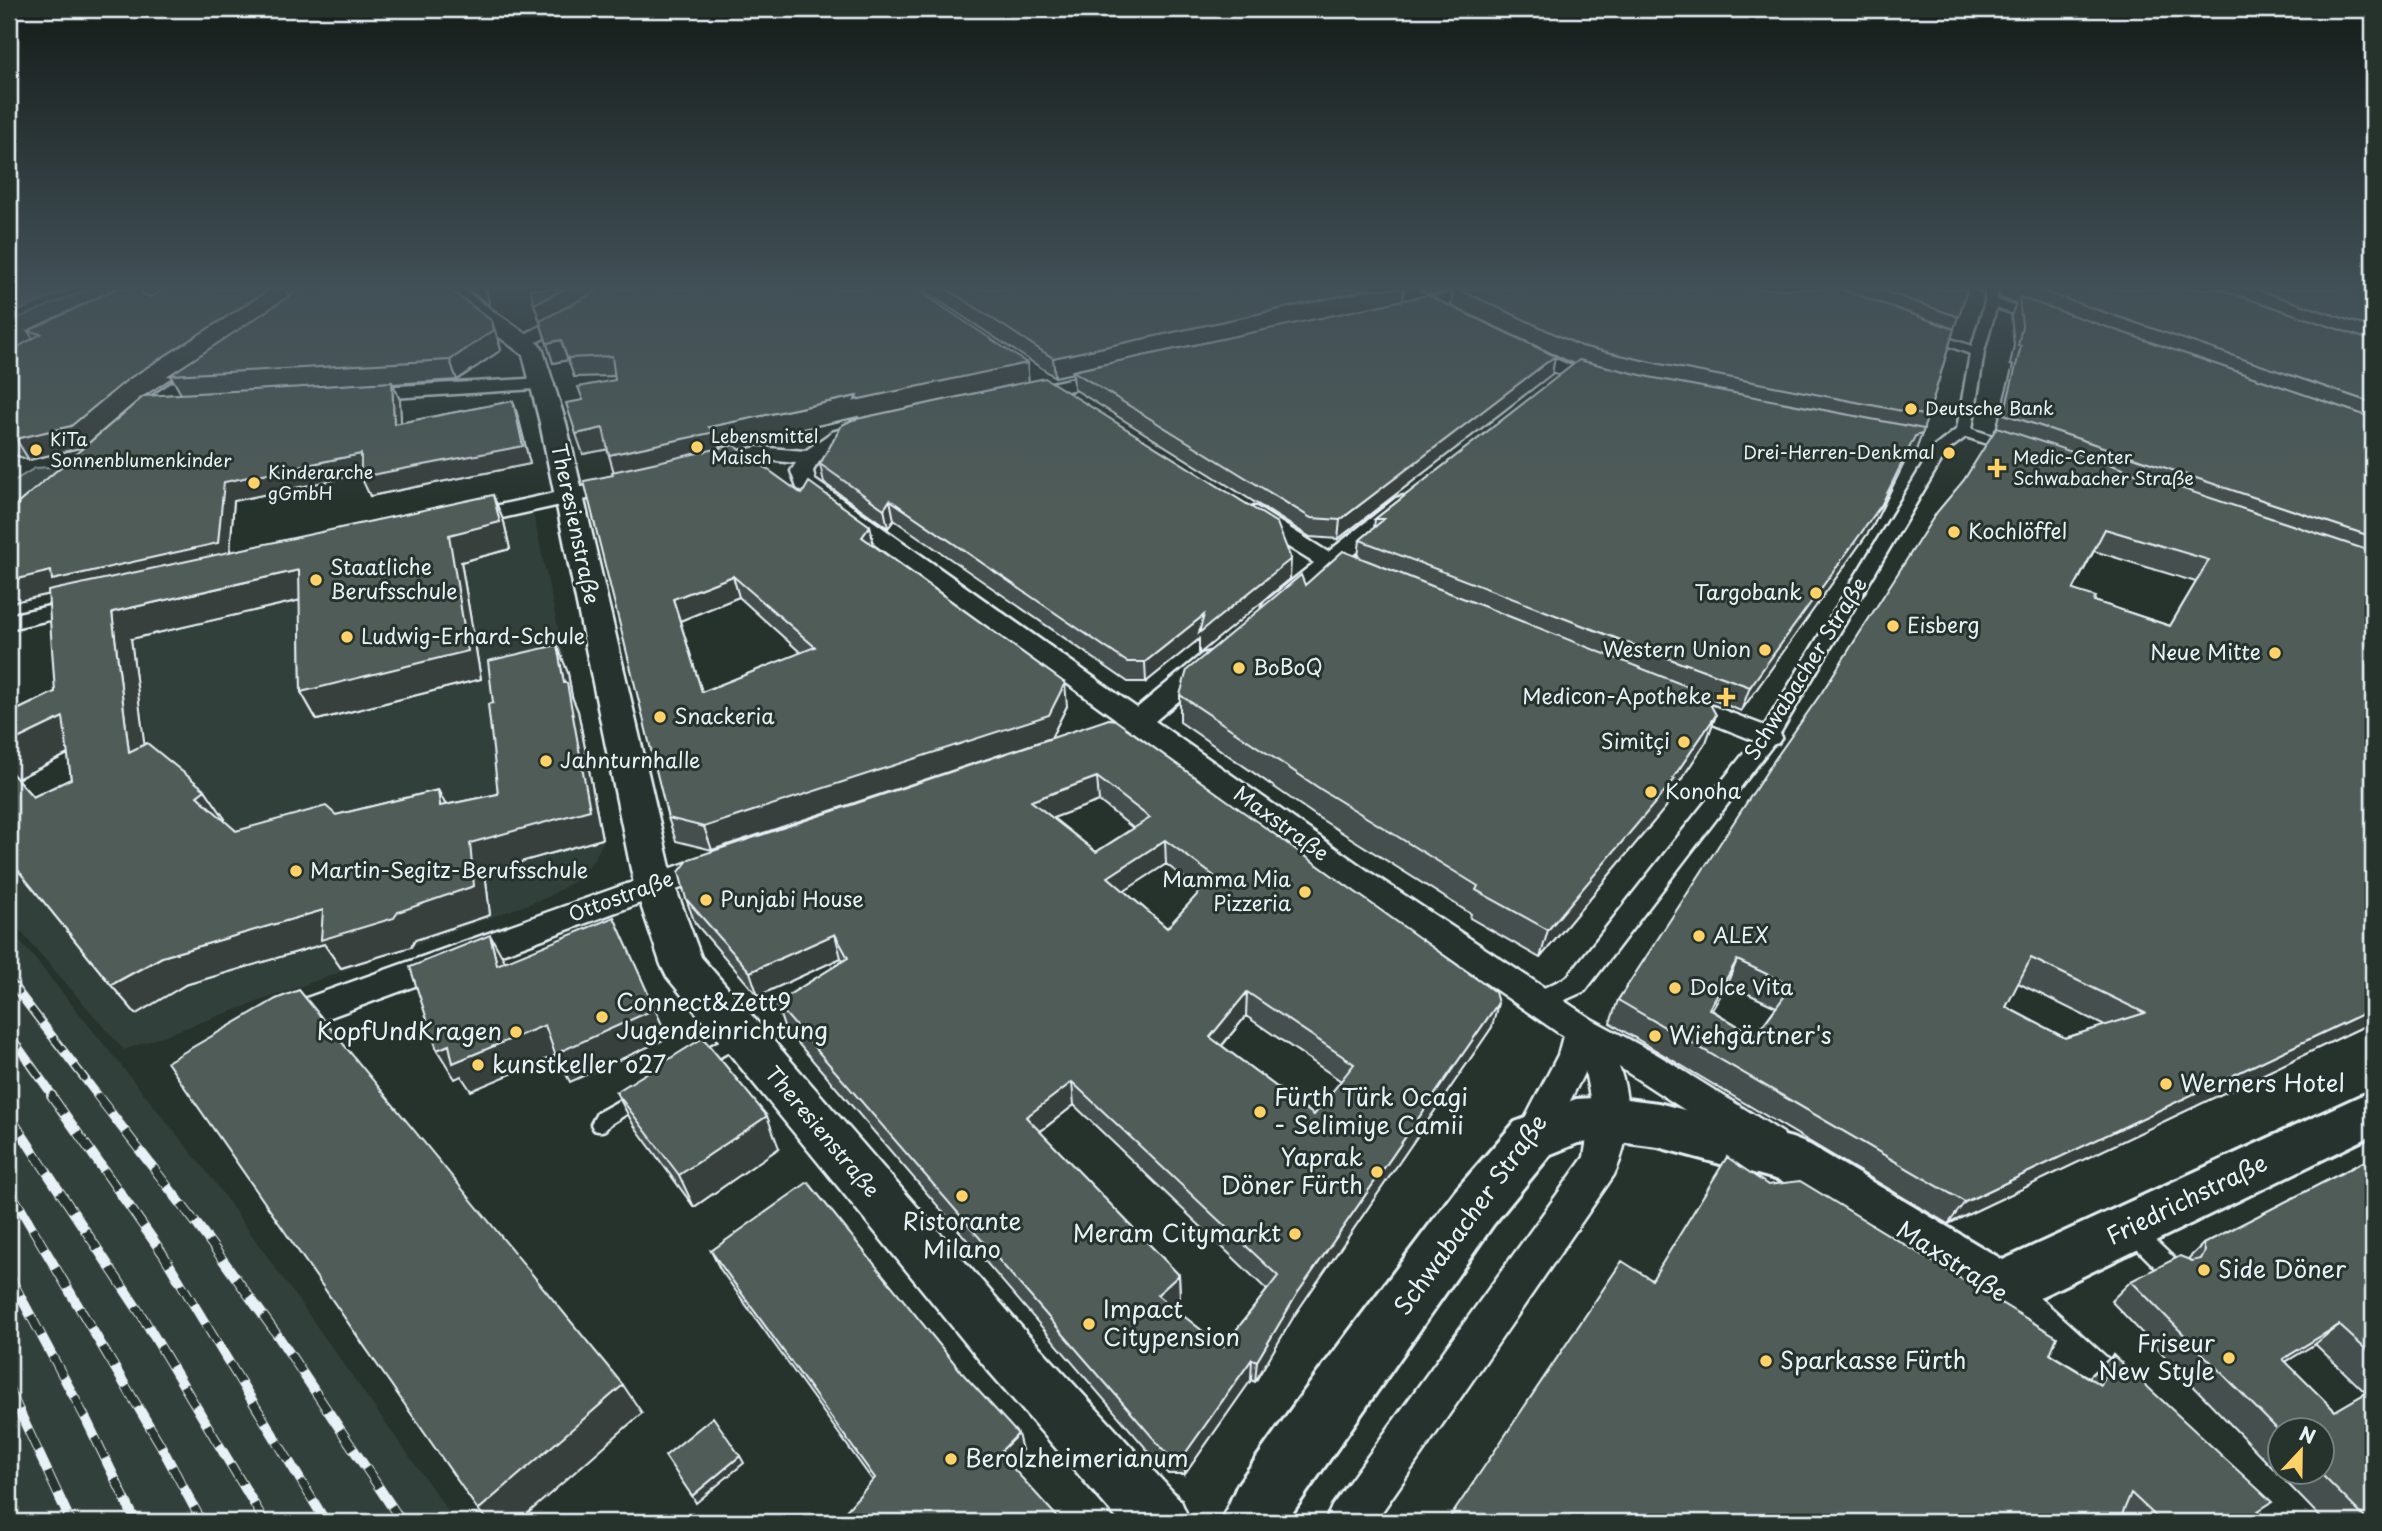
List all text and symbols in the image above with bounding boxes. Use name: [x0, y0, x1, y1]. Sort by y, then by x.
place label: Deutsche Bank: [1925, 394, 2054, 421]
marker: Deutsche Bank: [1903, 401, 1919, 417]
place label: Lebensmittel Maisch: [711, 422, 818, 470]
place label: KiTa Sonnenblumenkinder: [50, 425, 232, 473]
place label: Drei-Herren-Denkmal: [1743, 438, 1935, 465]
marker: Lebensmittel Maisch: [689, 439, 705, 455]
street label: Theresienstraße: [544, 440, 610, 607]
marker: KiTa Sonnenblumenkinder: [28, 442, 44, 458]
place label: Medic-Center Schwabacher Straße: [2013, 443, 2194, 491]
marker: Drei-Herren-Denkmal: [1941, 445, 1957, 461]
place label: Kinderarche gGmbH: [268, 458, 373, 506]
marker: Medic-Center Schwabacher Straße: [1987, 458, 2007, 478]
marker: Kinderarche gGmbH: [246, 475, 262, 491]
place label: Kochlöffel: [1968, 514, 2067, 546]
marker: Kochlöffel: [1946, 524, 1962, 540]
place label: Staatliche Berufsschule: [330, 550, 458, 606]
street label: Schwabacher Straße: [1735, 570, 1874, 766]
marker: Staatliche Berufsschule: [308, 572, 324, 588]
place label: Targobank: [1694, 575, 1802, 607]
marker: Targobank: [1808, 585, 1824, 601]
place label: Eisberg: [1907, 608, 1980, 640]
marker: Eisberg: [1885, 618, 1901, 634]
place label: Ludwig-Erhard-Schule: [361, 619, 585, 651]
marker: Ludwig-Erhard-Schule: [339, 629, 355, 645]
place label: Western Union: [1602, 632, 1751, 664]
place label: Neue Mitte: [2150, 635, 2261, 667]
marker: Western Union: [1757, 642, 1773, 658]
marker: Neue Mitte: [2267, 645, 2283, 661]
place label: BoBoQ: [1253, 650, 1323, 682]
marker: BoBoQ: [1231, 660, 1247, 676]
place label: Medicon-Apotheke: [1522, 679, 1712, 711]
marker: Medicon-Apotheke: [1718, 689, 1734, 705]
place label: Snackeria: [674, 699, 775, 731]
marker: Snackeria: [652, 709, 668, 725]
place label: Simitçi: [1601, 724, 1670, 756]
marker: Simitçi: [1676, 734, 1692, 750]
place label: Jahnturnhalle: [560, 743, 701, 775]
marker: Jahnturnhalle: [538, 753, 554, 769]
place label: Konoha: [1665, 774, 1741, 806]
street label: Maxstraße: [1228, 777, 1336, 868]
marker: Konoha: [1643, 784, 1659, 800]
place label: Martin-Segitz-Berufsschule: [310, 853, 588, 885]
street label: Ottostraße: [563, 861, 677, 929]
place label: Mamma Mia Pizzeria: [1162, 862, 1292, 918]
marker: Martin-Segitz-Berufsschule: [288, 863, 304, 879]
place label: Punjabi House: [720, 882, 864, 914]
marker: Mamma Mia Pizzeria: [1297, 884, 1313, 900]
marker: Punjabi House: [698, 892, 714, 908]
place label: ALEX: [1713, 918, 1769, 950]
marker: ALEX: [1691, 928, 1707, 944]
place label: Dolce Vita: [1689, 970, 1794, 1002]
marker: Dolce Vita: [1667, 980, 1683, 996]
place label: Connect&Zett9 Jugendeinrichtung: [616, 983, 828, 1047]
marker: Connect&Zett9 Jugendeinrichtung: [594, 1009, 610, 1025]
place label: KopfUndKragen: [317, 1012, 502, 1048]
place label: Wiehgärtner's: [1669, 1016, 1832, 1052]
marker: KopfUndKragen: [508, 1024, 524, 1040]
marker: Wiehgärtner's: [1647, 1028, 1663, 1044]
place label: kunstkeller o27: [492, 1045, 667, 1081]
marker: kunstkeller o27: [470, 1057, 486, 1073]
street label: Theresienstraße: [759, 1058, 888, 1204]
place label: Werners Hotel: [2180, 1064, 2345, 1100]
marker: Werners Hotel: [2158, 1076, 2174, 1092]
place label: Fürth Türk Ocagi - Selimiye Camii: [1274, 1078, 1468, 1142]
marker: Fürth Türk Ocagi - Selimiye Camii: [1252, 1104, 1268, 1120]
street label: Schwabacher Straße: [1384, 1106, 1555, 1322]
place label: Yaprak Döner Fürth: [1220, 1138, 1363, 1202]
street label: Friedrichstraße: [2100, 1144, 2273, 1253]
marker: Yaprak Döner Fürth: [1369, 1164, 1385, 1180]
marker: Ristorante Milano: [954, 1188, 970, 1204]
place label: Ristorante Milano: [903, 1202, 1021, 1266]
street label: Maxstraße: [1890, 1211, 2016, 1310]
place label: Meram Citymarkt: [1073, 1214, 1281, 1250]
marker: Meram Citymarkt: [1287, 1226, 1303, 1242]
place label: Side Döner: [2218, 1250, 2347, 1286]
marker: Side Döner: [2196, 1262, 2212, 1278]
place label: Impact Citypension: [1103, 1290, 1240, 1354]
marker: Impact Citypension: [1081, 1316, 1097, 1332]
place label: Friseur New Style: [2098, 1324, 2216, 1388]
place label: Sparkasse Fürth: [1780, 1341, 1967, 1377]
marker: Friseur New Style: [2221, 1350, 2237, 1366]
marker: Sparkasse Fürth: [1758, 1353, 1774, 1369]
north arrow: [2266, 1416, 2336, 1486]
text: N: [2296, 1419, 2320, 1450]
place label: Berolzheimerianum: [965, 1439, 1189, 1475]
marker: Berolzheimerianum: [943, 1451, 959, 1467]

